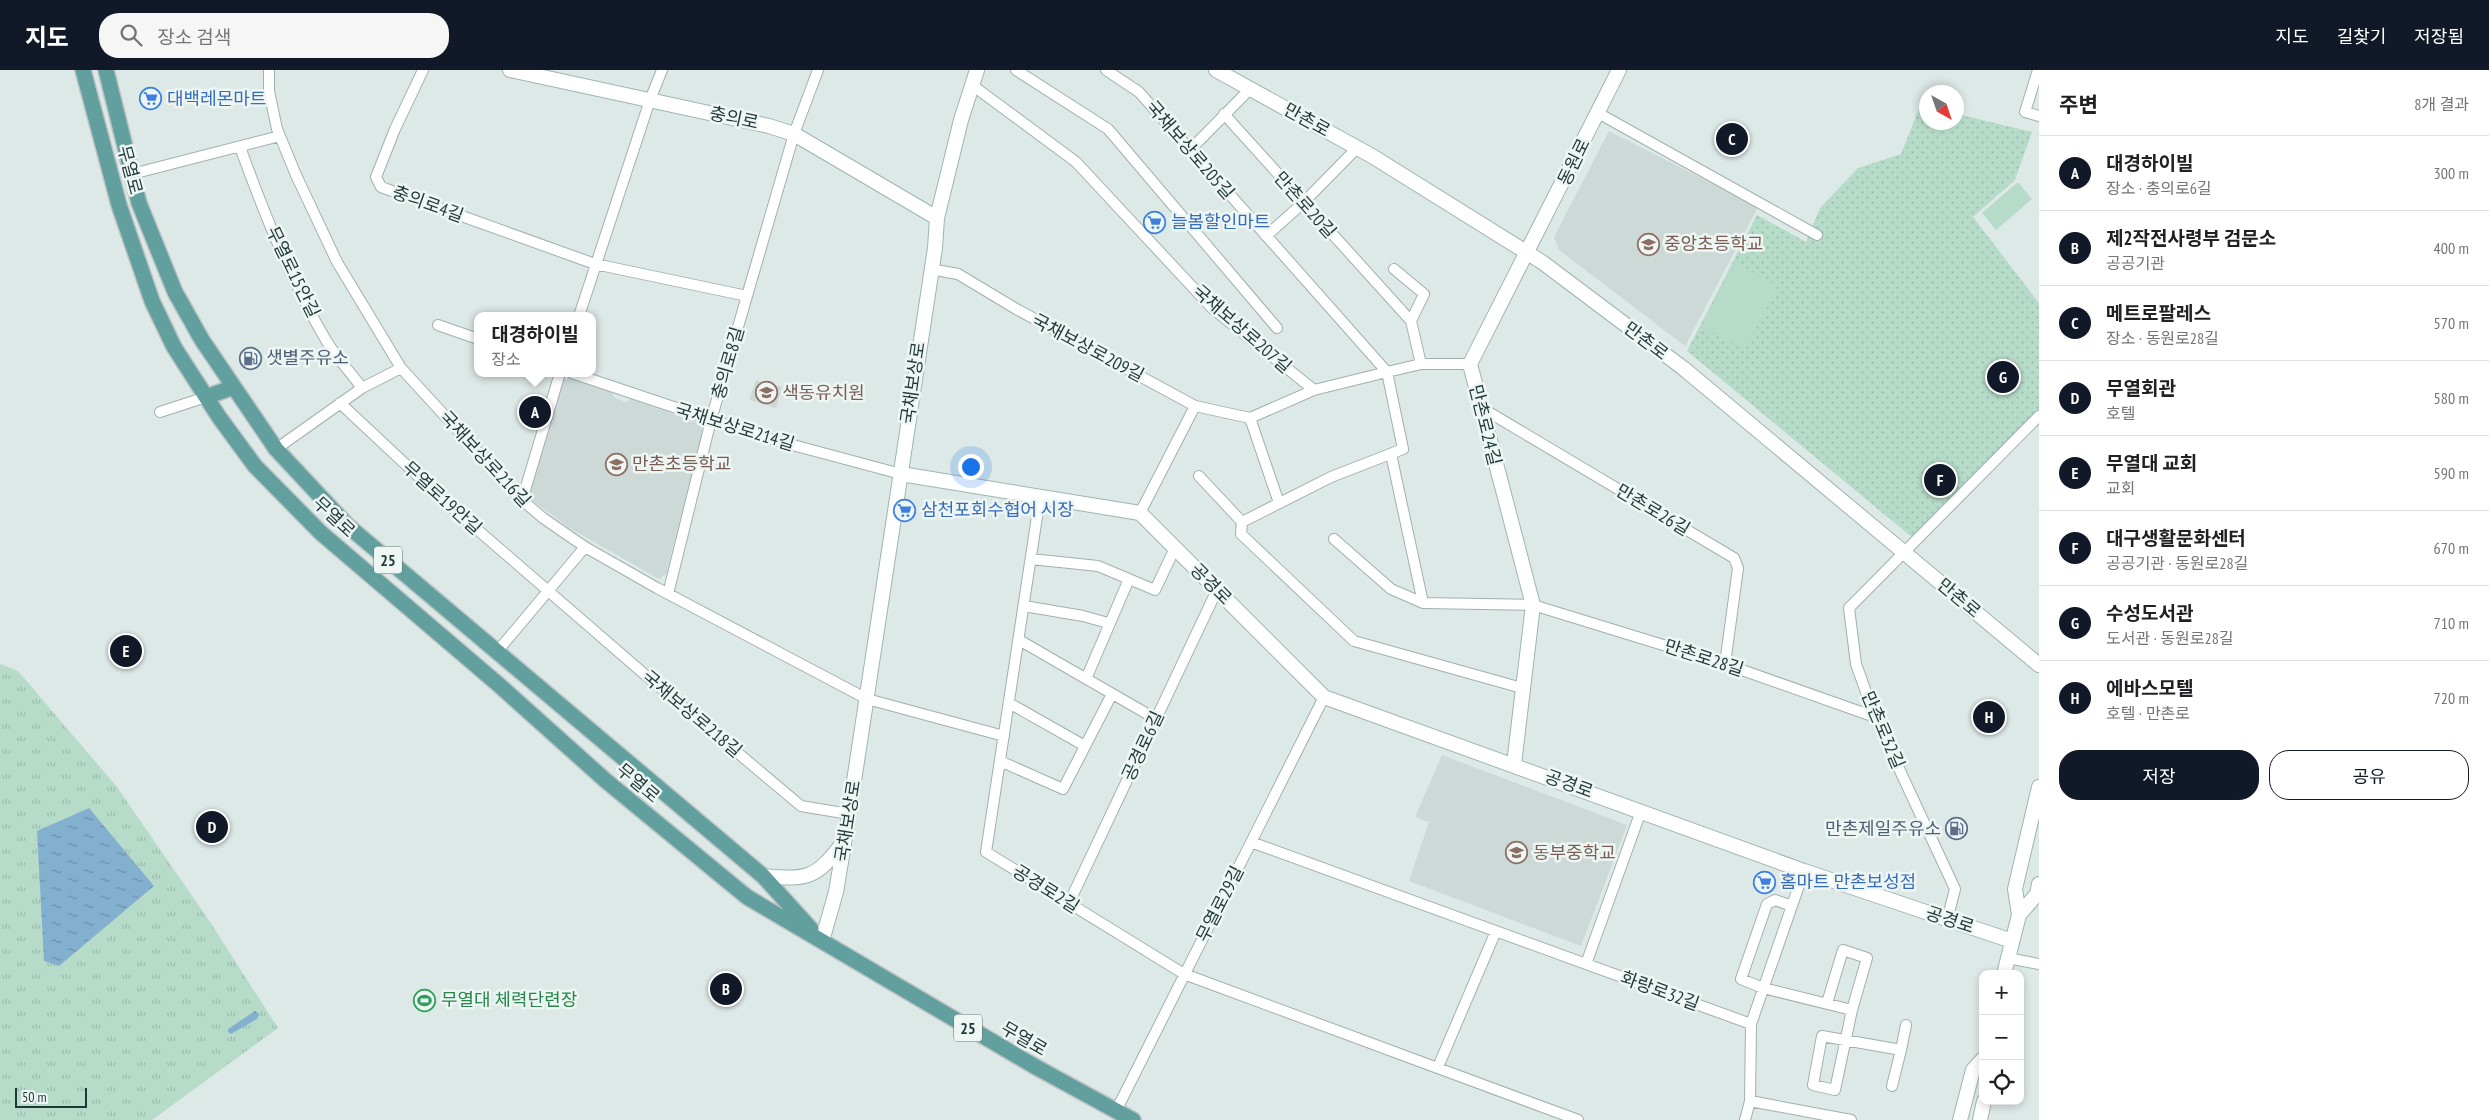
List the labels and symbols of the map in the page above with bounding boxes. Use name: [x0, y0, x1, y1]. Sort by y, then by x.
north arrow: [1919, 85, 1964, 130]
supermarket icon: 대백레몬마트: [139, 87, 163, 111]
place label: 대백레몬마트: [167, 87, 266, 110]
street label: 국채보상로205길: [1141, 95, 1240, 204]
street label: 만촌로: [1280, 97, 1335, 142]
street label: 충의로: [707, 101, 761, 134]
pin: C: [1716, 120, 1748, 158]
street label: 동원로: [1552, 134, 1595, 189]
street label: 무열로: [113, 143, 148, 197]
street label: 만촌로20길: [1269, 166, 1342, 243]
street label: 충의로4길: [389, 180, 467, 227]
supermarket icon: 늘봄할인마트: [1143, 210, 1167, 234]
place label: 늘봄할인마트: [1171, 210, 1270, 233]
street label: 무열로15안길: [261, 222, 325, 321]
school or university icon: 중앙초등학교: [1636, 232, 1660, 256]
place label: 중앙초등학교: [1664, 232, 1763, 255]
street label: 국채보상로207길: [1188, 279, 1297, 378]
street label: 국채보상로209길: [1028, 308, 1148, 387]
street label: 만촌로: [1620, 316, 1673, 365]
street label: 충의로8길: [706, 324, 749, 402]
street label: 국채보상로: [895, 340, 930, 426]
fuel station icon: 샛별주유소: [238, 346, 262, 370]
place label: 샛별주유소: [266, 346, 349, 369]
pin: G: [1987, 358, 2019, 396]
school or university icon: 색동유치원: [754, 381, 778, 405]
place label: 색동유치원: [782, 381, 865, 404]
street label: 만촌로24길: [1464, 382, 1507, 468]
pin: A: [519, 393, 551, 431]
street label: 국채보상로214길: [673, 397, 798, 456]
street label: 국채보상로216길: [435, 406, 536, 512]
school or university icon: 만촌초등학교: [604, 452, 628, 476]
place label: 만촌초등학교: [632, 452, 731, 475]
your location: [958, 454, 984, 480]
street label: 무열로19안길: [398, 456, 487, 539]
pin: F: [1924, 461, 1956, 499]
street label: 만촌로26길: [1612, 478, 1695, 541]
street label: 무열로: [308, 491, 360, 542]
supermarket icon: 삼천포회수협어 시장: [893, 498, 917, 522]
place label: 삼천포회수협어 시장: [921, 498, 1074, 521]
road number: 25: [374, 546, 402, 574]
street label: 공경로: [1186, 558, 1237, 609]
street label: 만촌로: [1933, 573, 1986, 622]
pin: E: [110, 632, 142, 670]
street label: 만촌로28길: [1661, 634, 1747, 681]
street label: 국채보상로218길: [638, 665, 747, 762]
street label: 만촌로32길: [1857, 687, 1910, 772]
pin: H: [1973, 698, 2005, 736]
street label: 공경로6길: [1116, 707, 1169, 784]
street label: 무열로: [612, 758, 665, 807]
street label: 공경로: [1542, 764, 1596, 803]
street label: 국채보상로: [830, 778, 865, 864]
pin: D: [196, 808, 228, 846]
place label: 만촌제일주유소: [1825, 817, 1941, 840]
fuel station icon: 만촌제일주유소: [1945, 817, 1969, 841]
school or university icon: 동부중학교: [1505, 841, 1529, 865]
place label: 동부중학교: [1533, 841, 1616, 864]
street label: 공경로2길: [1009, 859, 1084, 918]
street label: 무열로29길: [1191, 862, 1249, 946]
supermarket icon: 홈마트 만촌보성점: [1752, 870, 1776, 894]
place label: 홈마트 만촌보성점: [1780, 870, 1916, 893]
street label: 공경로: [1923, 901, 1977, 938]
street label: 화랑로32길: [1617, 966, 1703, 1015]
pin: B: [710, 970, 742, 1008]
sports icon: 무열대 체력단련장: [413, 988, 437, 1012]
place label: 무열대 체력단련장: [441, 988, 577, 1011]
road number: 25: [954, 1014, 982, 1041]
street label: 무열로: [997, 1016, 1052, 1061]
scale bar: [15, 1085, 88, 1108]

